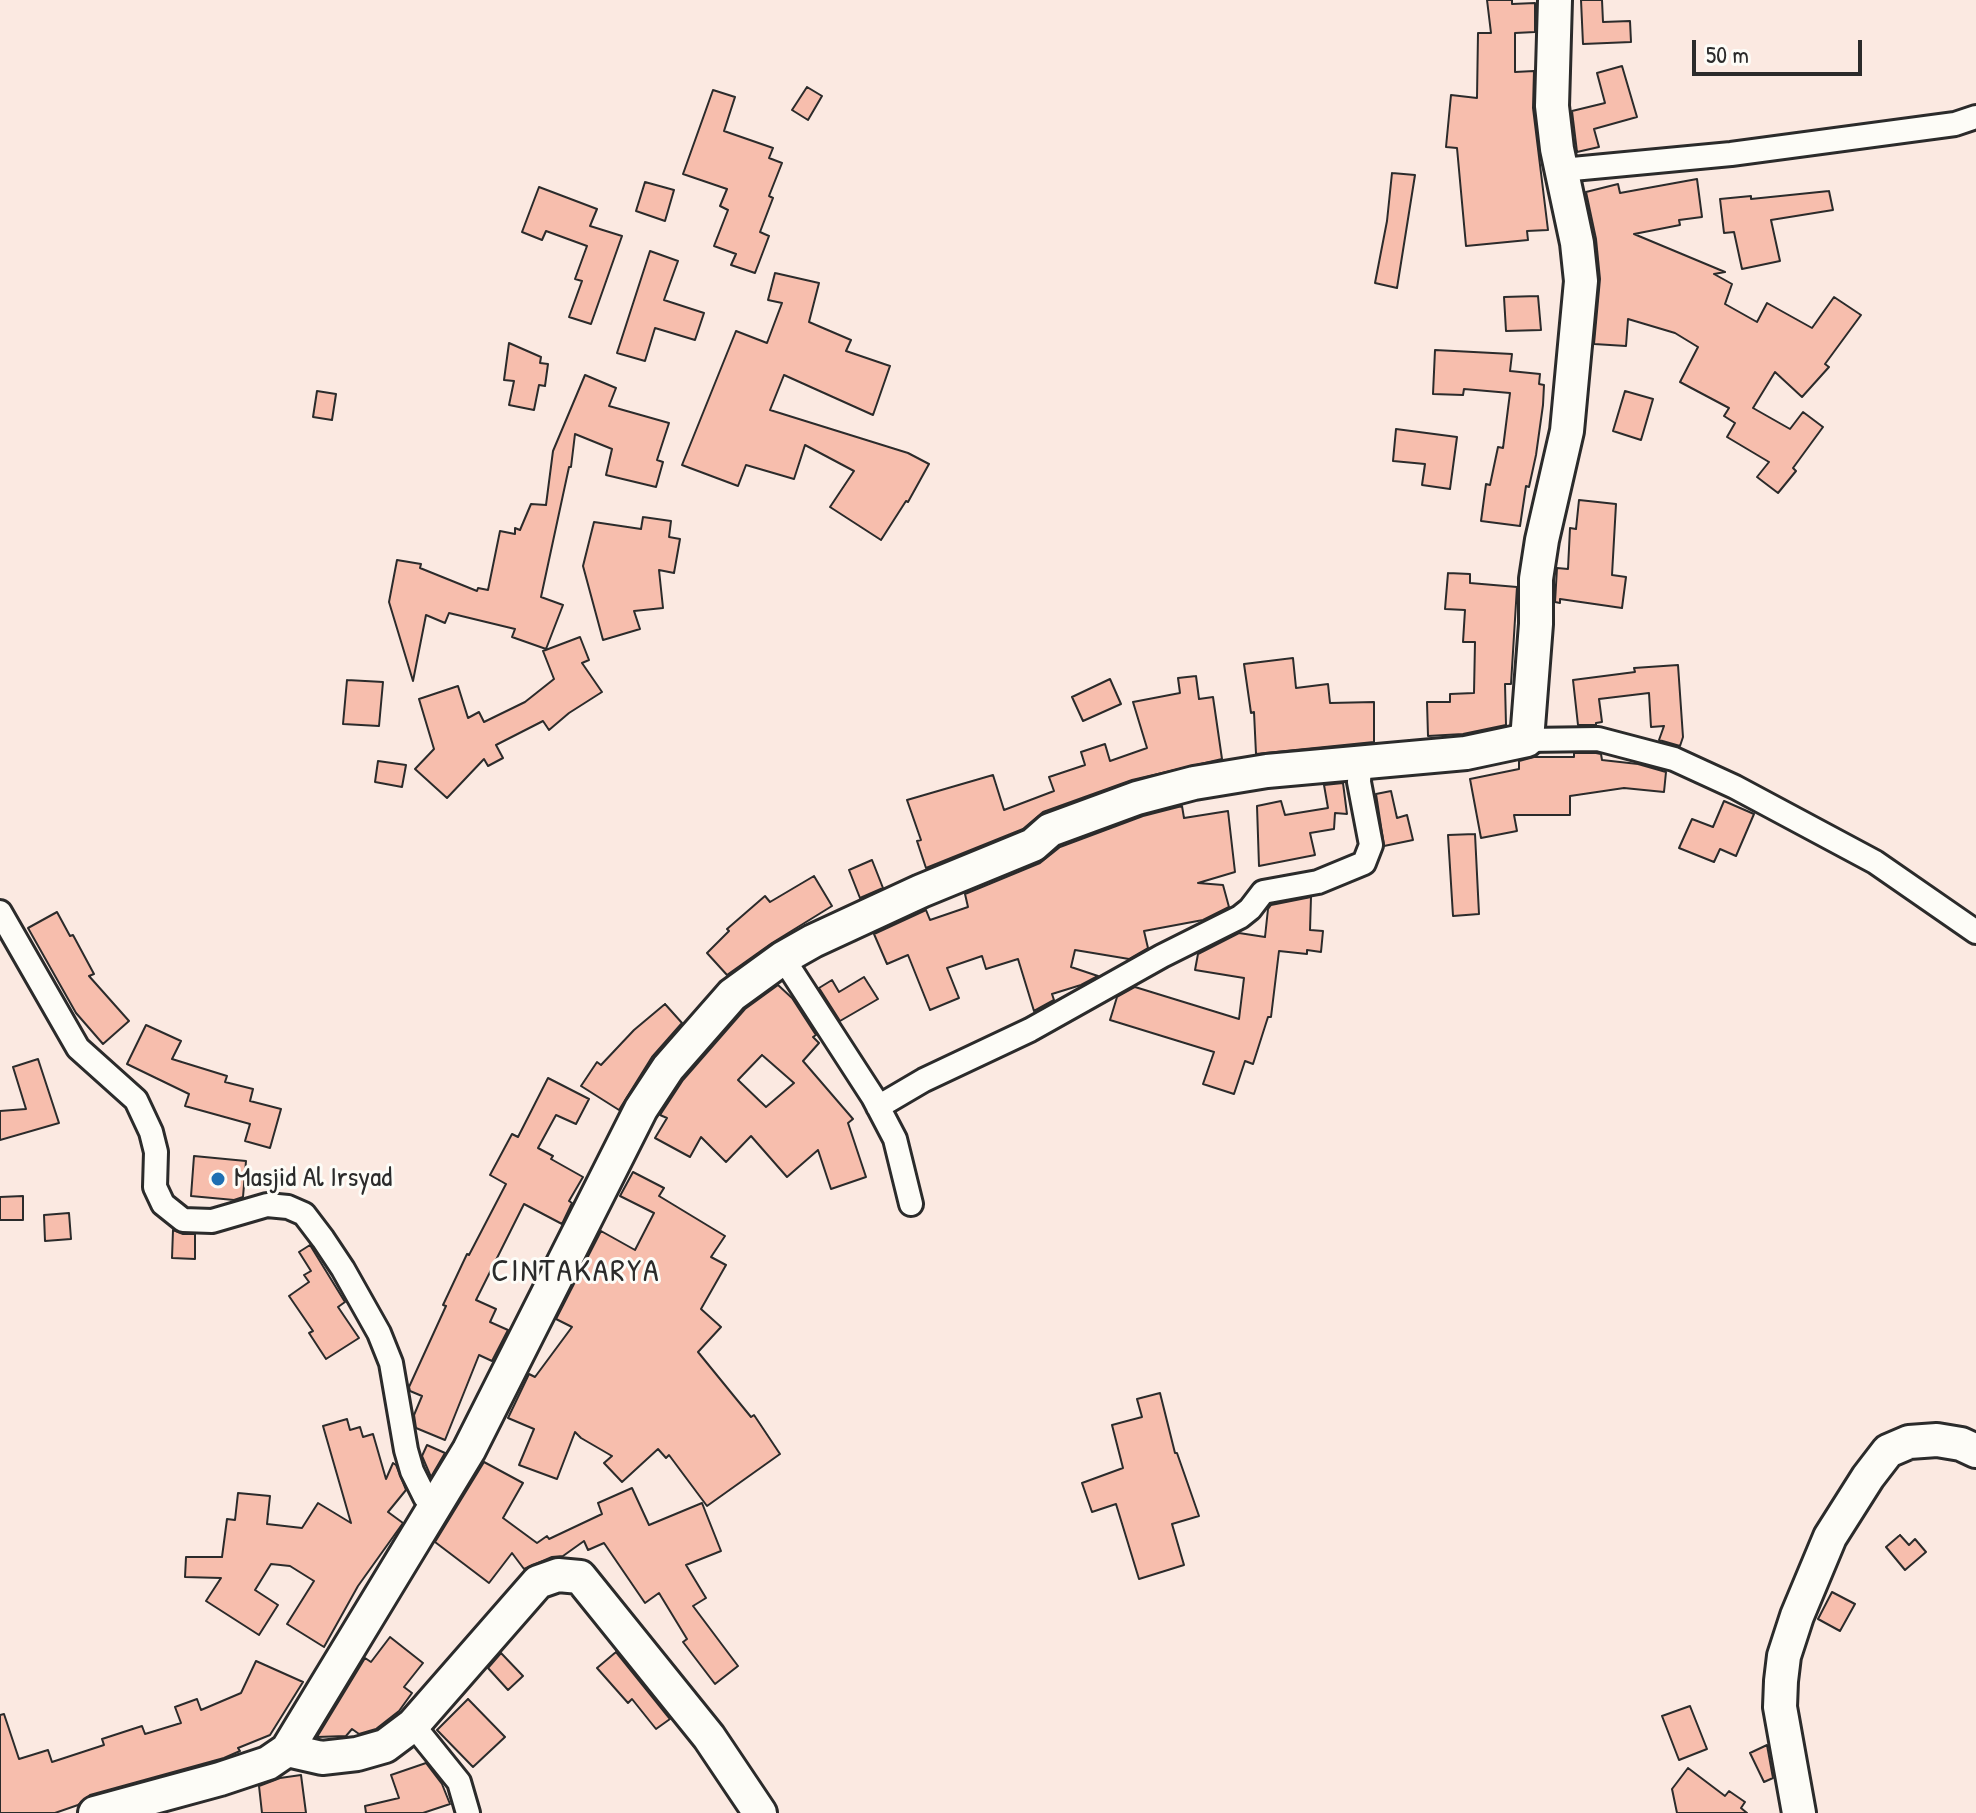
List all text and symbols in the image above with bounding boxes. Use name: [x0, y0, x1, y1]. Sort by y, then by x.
scale bar: [1696, 24, 1866, 74]
text: 50 m: [1706, 38, 1749, 70]
place label: Masjid Al Irsyad: [234, 1162, 392, 1196]
marker: Masjid Al Irsyad: [209, 1170, 227, 1188]
district label: CINTAKARYA: [491, 1253, 661, 1291]

